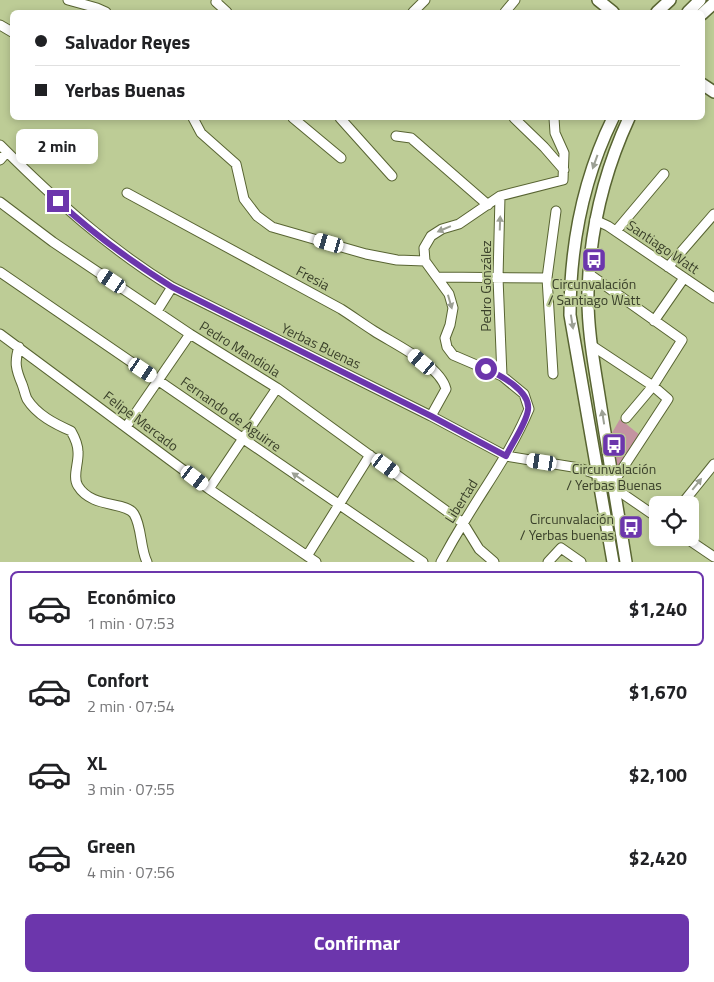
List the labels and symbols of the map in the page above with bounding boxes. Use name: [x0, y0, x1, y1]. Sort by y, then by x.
callout: 2 min: [17, 128, 99, 164]
one-way arrow: [591, 155, 598, 170]
route end: [47, 190, 69, 212]
one-way arrow: [496, 214, 504, 230]
street label: Santiago Watt: [623, 214, 704, 279]
one-way arrow: [437, 226, 451, 234]
car: [312, 232, 345, 254]
street label: Pedro González: [475, 240, 496, 332]
bus stop icon: Circunvalación / Santiago Watt: [581, 247, 607, 273]
street label: Fresia: [293, 260, 334, 295]
car: [95, 266, 128, 296]
place label: Circunvalación / Santiago Watt: [548, 273, 640, 310]
one-way arrow: [447, 294, 455, 309]
one-way arrow: [568, 314, 576, 330]
street label: Pedro Mandiola: [196, 315, 285, 382]
street label: Yerbas Buenas: [278, 317, 365, 374]
car: [405, 347, 438, 377]
car: [126, 355, 159, 385]
route start: [475, 358, 497, 380]
street label: Fernando de Aguirre: [177, 371, 286, 456]
street label: Felipe Mercado: [99, 385, 183, 456]
one-way arrow: [598, 409, 606, 425]
bus stop icon: Circunvalación / Yerbas Buenas: [601, 432, 627, 458]
car: [369, 451, 402, 481]
car: [526, 452, 557, 472]
place label: Circunvalación / Yerbas Buenas: [566, 458, 662, 495]
car: [178, 463, 211, 493]
one-way arrow: [291, 472, 304, 482]
street label: Libertad: [439, 475, 482, 527]
one-way arrow: [692, 478, 703, 491]
place label: Circunvalación / Yerbas buenas: [520, 508, 614, 545]
bus stop icon: Circunvalación / Yerbas buenas: [618, 514, 644, 540]

